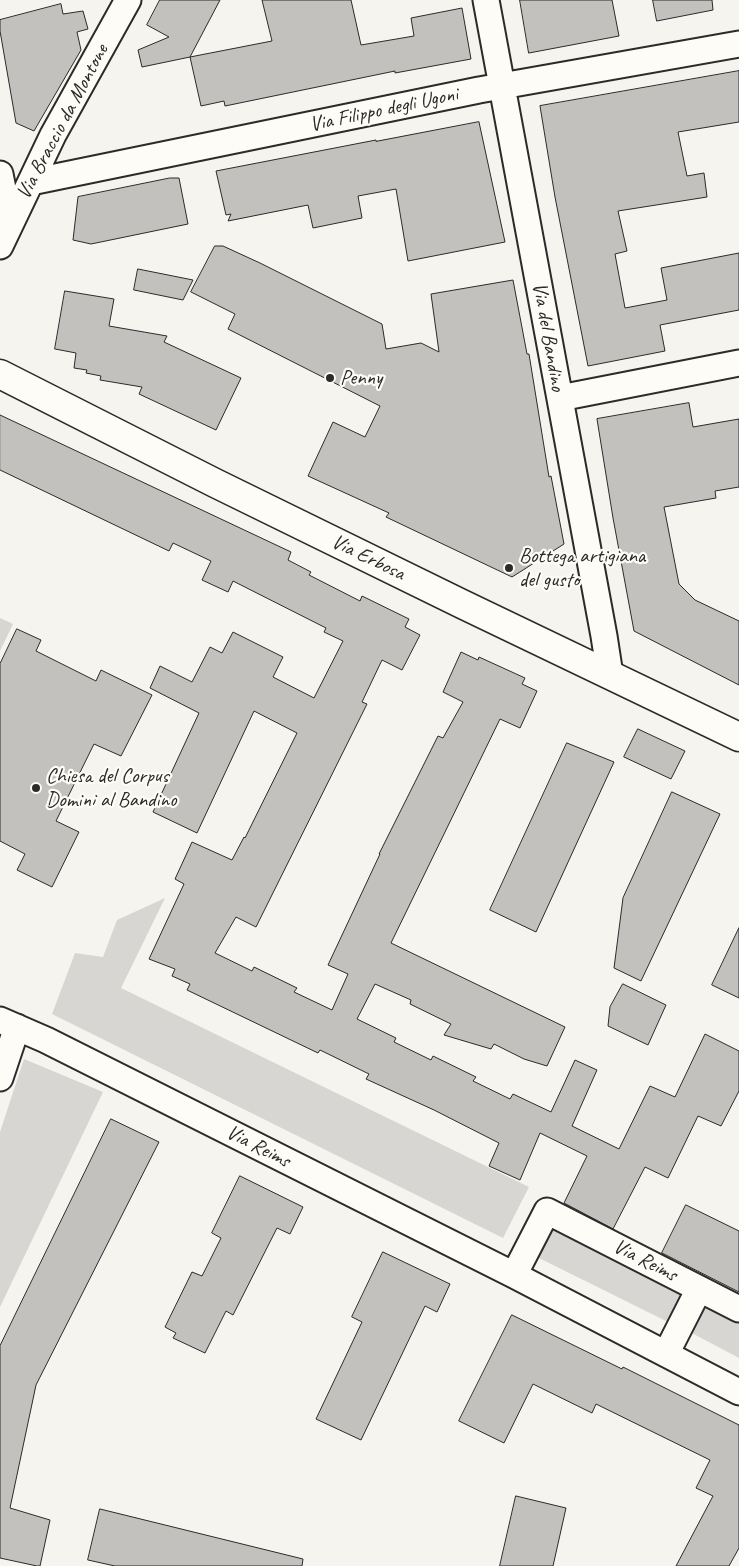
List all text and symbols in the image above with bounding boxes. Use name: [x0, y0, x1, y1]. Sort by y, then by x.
street label: Via Braccio da Montone: [11, 40, 115, 204]
street label: Via Filippo degli Ugoni: [308, 82, 460, 138]
street label: Via del Bandino: [526, 281, 570, 393]
place label: Penny: [340, 365, 382, 391]
marker: Penny: [324, 372, 336, 384]
street label: Via Erbosa: [327, 529, 409, 587]
place label: Bottega artigiana del gusto: [519, 543, 645, 593]
marker: Bottega artigiana del gusto: [503, 562, 515, 574]
place label: Chiesa del Corpus Domini al Bandino: [46, 763, 176, 813]
marker: Chiesa del Corpus Domini al Bandino: [30, 782, 42, 794]
street label: Via Reims: [222, 1120, 294, 1174]
street label: Via Reims: [609, 1234, 681, 1288]

